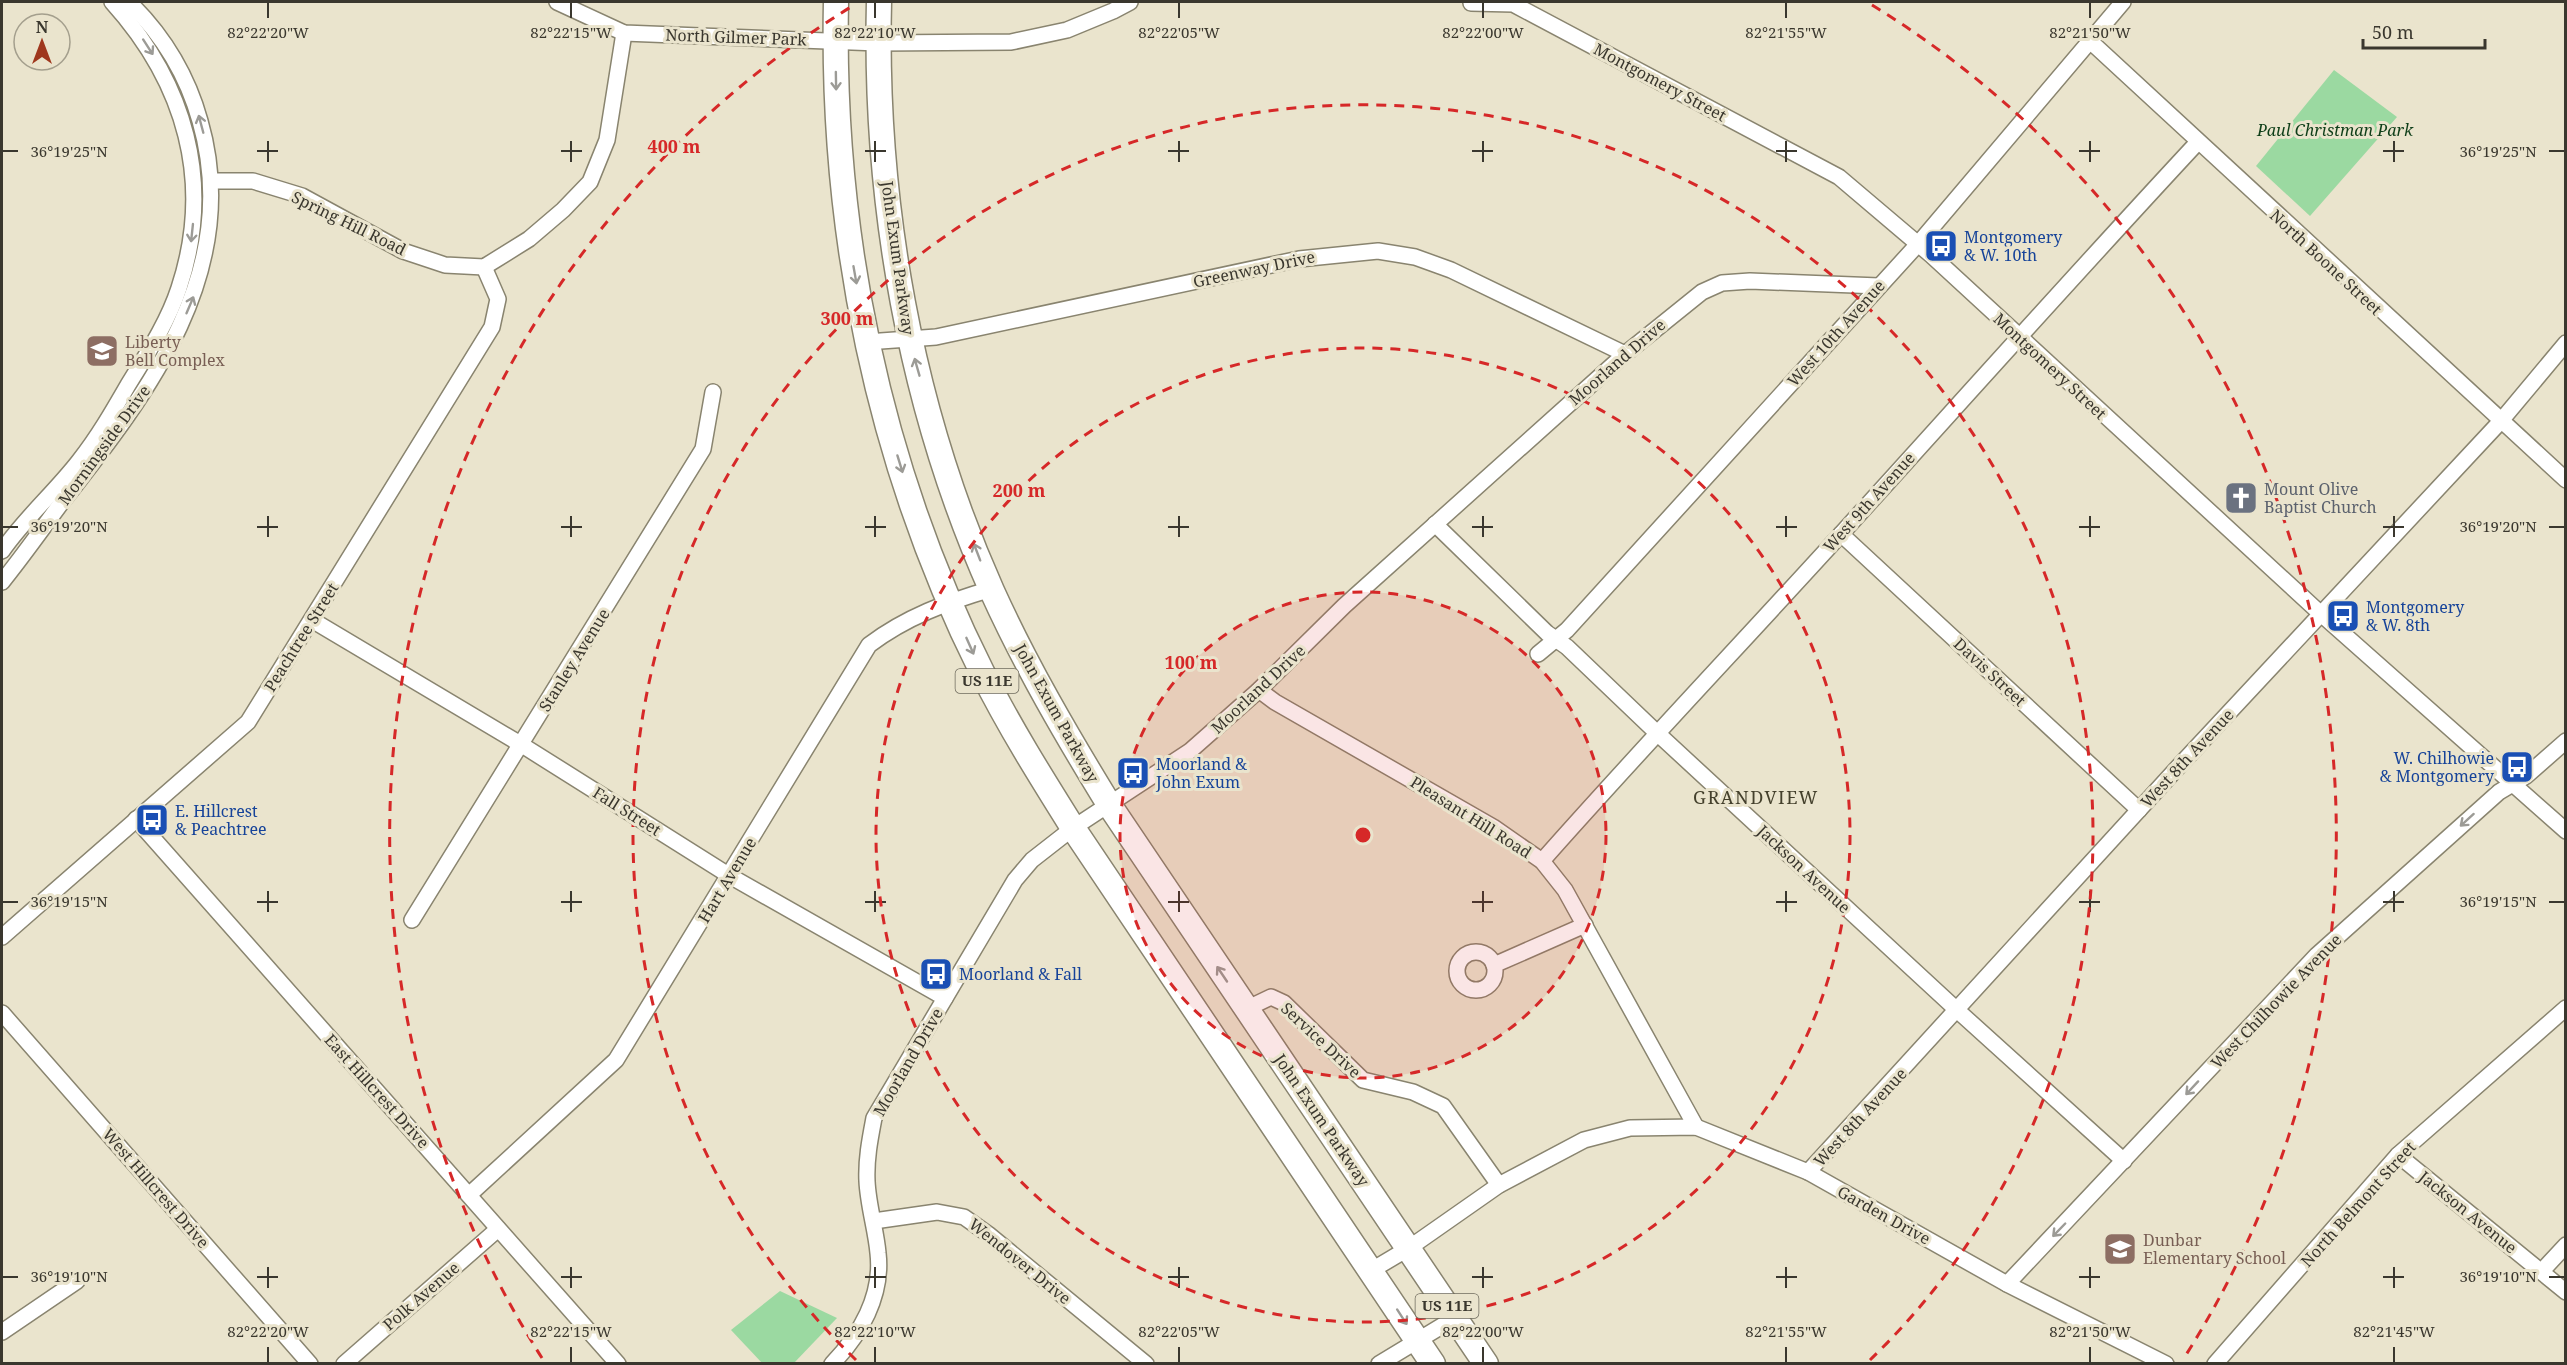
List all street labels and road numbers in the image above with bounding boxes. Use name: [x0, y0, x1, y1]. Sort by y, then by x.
street label: North Gilmer Park: [665, 24, 808, 50]
street label: Montgomery Street: [1590, 38, 1730, 126]
street label: John Exum Parkway: [876, 179, 920, 337]
street label: Spring Hill Road: [288, 186, 410, 260]
street label: North Boone Street: [2265, 204, 2387, 320]
street label: Greenway Drive: [1191, 245, 1317, 293]
street label: West 10th Avenue: [1782, 275, 1890, 391]
street label: Montgomery Street: [1989, 308, 2112, 424]
street label: Moorland Drive: [1564, 314, 1670, 410]
street label: Morningside Drive: [53, 381, 155, 509]
street label: West 9th Avenue: [1818, 447, 1920, 557]
street label: Peachtree Street: [259, 578, 343, 696]
street label: Stanley Avenue: [534, 604, 614, 716]
street label: Davis Street: [1949, 633, 2031, 711]
street label: John Exum Parkway: [1009, 639, 1105, 787]
street label: Moorland Drive: [1206, 640, 1310, 738]
road number: US 11E: [956, 669, 1018, 693]
street label: West 8th Avenue: [2135, 704, 2239, 812]
street label: Pleasant Hill Road: [1406, 771, 1536, 863]
street label: Fall Street: [589, 781, 666, 841]
street label: Jackson Avenue: [1752, 819, 1855, 918]
street label: Hart Avenue: [693, 833, 761, 927]
street label: West Chilhowie Avenue: [2206, 929, 2346, 1073]
street label: Service Drive: [1276, 997, 1366, 1083]
street label: Moorland Drive: [868, 1004, 948, 1120]
street label: East Hillcrest Drive: [320, 1029, 434, 1153]
street label: John Exum Parkway: [1269, 1049, 1375, 1191]
street label: West 8th Avenue: [1808, 1063, 1912, 1171]
street label: West Hillcrest Drive: [98, 1123, 214, 1253]
street label: North Belmont Street: [2296, 1136, 2421, 1272]
street label: Jackson Avenue: [2414, 1165, 2522, 1258]
street label: Garden Drive: [1834, 1180, 1934, 1250]
street label: Wendover Drive: [964, 1213, 1076, 1309]
street label: Polk Avenue: [378, 1257, 464, 1335]
road number: US 11E: [1416, 1294, 1478, 1318]

